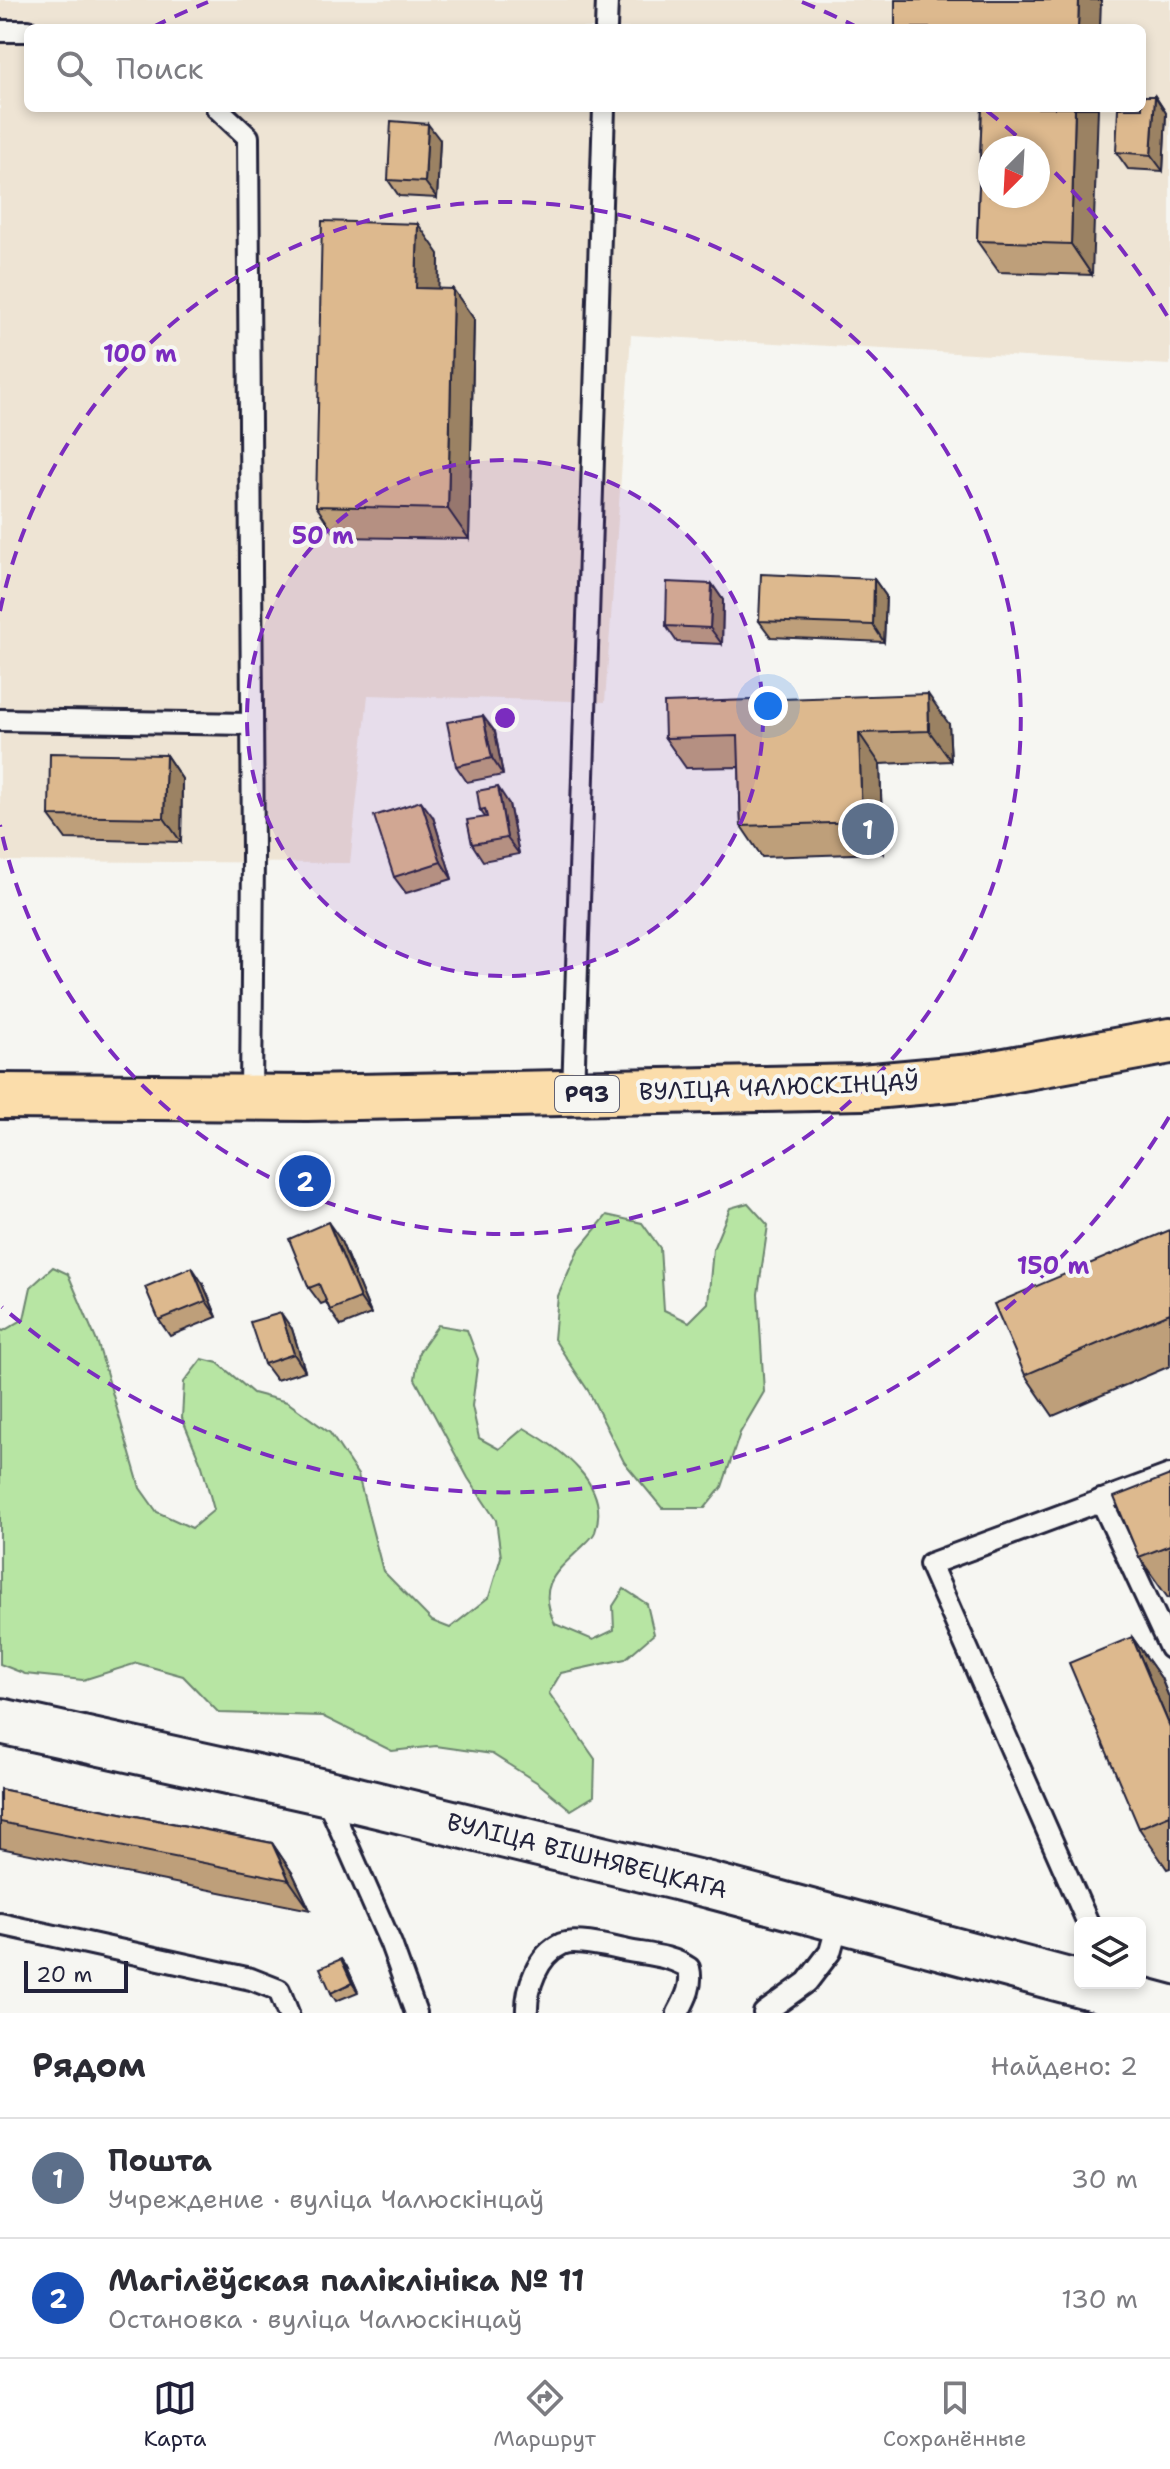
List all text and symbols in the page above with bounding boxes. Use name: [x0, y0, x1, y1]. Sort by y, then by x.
search box: [24, 24, 1146, 112]
icon: search: [52, 46, 96, 90]
text: Поиск: [116, 48, 204, 89]
north arrow: [978, 136, 1050, 208]
text: 100 m: [103, 338, 177, 370]
text: 50 m: [292, 520, 354, 552]
your location: [748, 686, 788, 726]
centre of rings: [491, 704, 519, 732]
pin: 1: [842, 799, 894, 859]
street label: ВУЛІЦА ЧАЛЮСКІНЦАЎ: [638, 1066, 920, 1108]
road number: Р93: [555, 1076, 619, 1112]
pin: 2: [279, 1151, 331, 1211]
text: 150 m: [1017, 1250, 1089, 1282]
street label: ВУЛІЦА ВІШНЯВЕЦКАГА: [443, 1806, 731, 1906]
map controls: [1074, 1917, 1146, 1989]
button: layers: [1074, 1917, 1146, 1989]
scale bar: [24, 1957, 128, 1993]
text: 20 m: [36, 1960, 93, 1989]
text: Рядом: [32, 2042, 146, 2088]
text: Найдено: 2: [991, 2048, 1138, 2083]
text: Пошта: [108, 2140, 212, 2181]
text: 1: [52, 2161, 64, 2196]
text: 30 m: [1071, 2161, 1138, 2196]
text: Учреждение · вуліца Чалюскінцаў: [108, 2181, 544, 2216]
text: Магілёўская паліклініка № 11: [108, 2260, 585, 2301]
text: 2: [49, 2281, 67, 2316]
text: 130 m: [1061, 2281, 1138, 2316]
text: Остановка · вуліца Чалюскінцаў: [108, 2301, 523, 2336]
tab: Карта: [143, 2376, 206, 2453]
tab: Маршрут: [493, 2376, 596, 2453]
tab: Сохранённые: [883, 2376, 1027, 2453]

